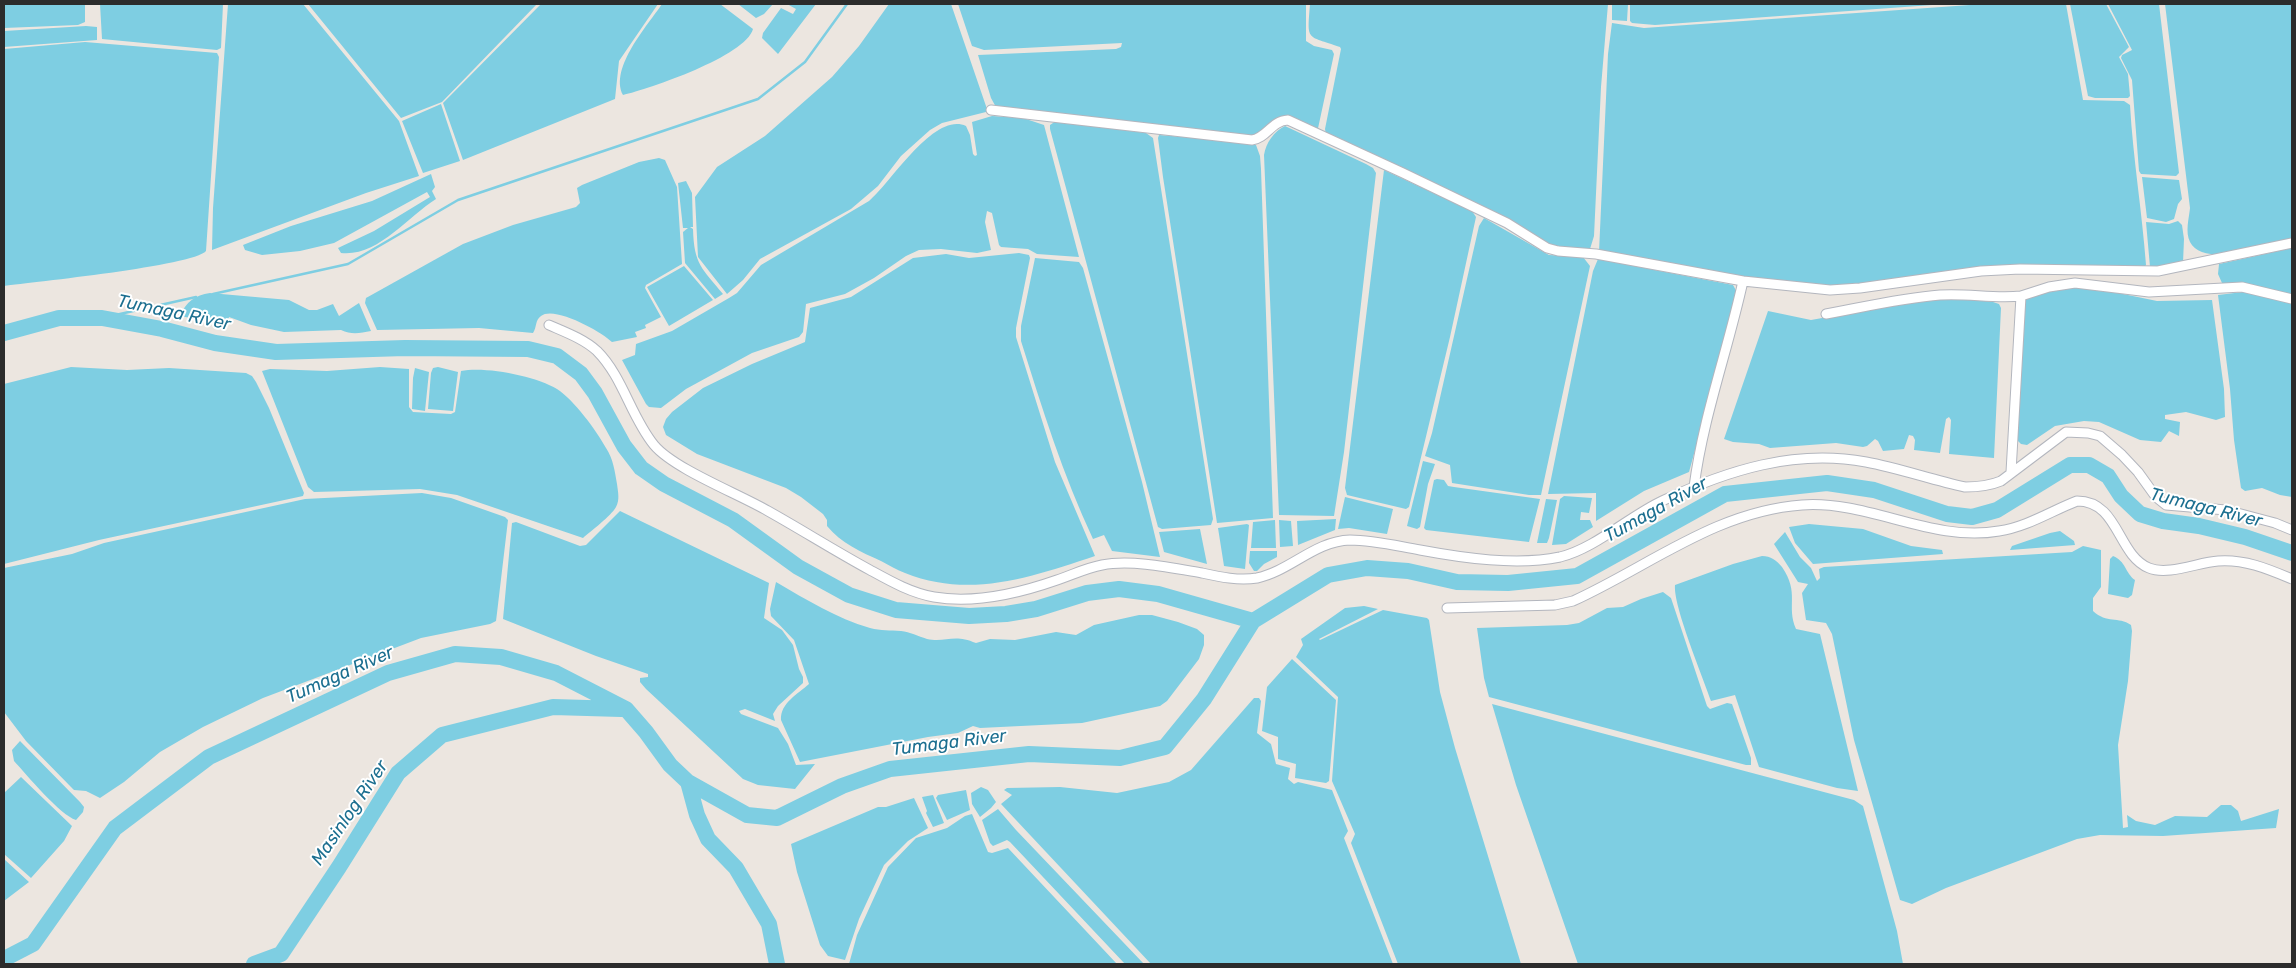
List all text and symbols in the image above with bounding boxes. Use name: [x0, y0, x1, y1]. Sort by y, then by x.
water label: Tumaga River: [115, 290, 233, 336]
water label: Tumaga River: [1600, 473, 1712, 547]
water label: Tumaga River: [2148, 484, 2264, 532]
water label: Tumaga River: [283, 642, 397, 708]
water label: Tumaga River: [891, 725, 1007, 761]
water label: Masinlog River: [307, 756, 393, 870]

